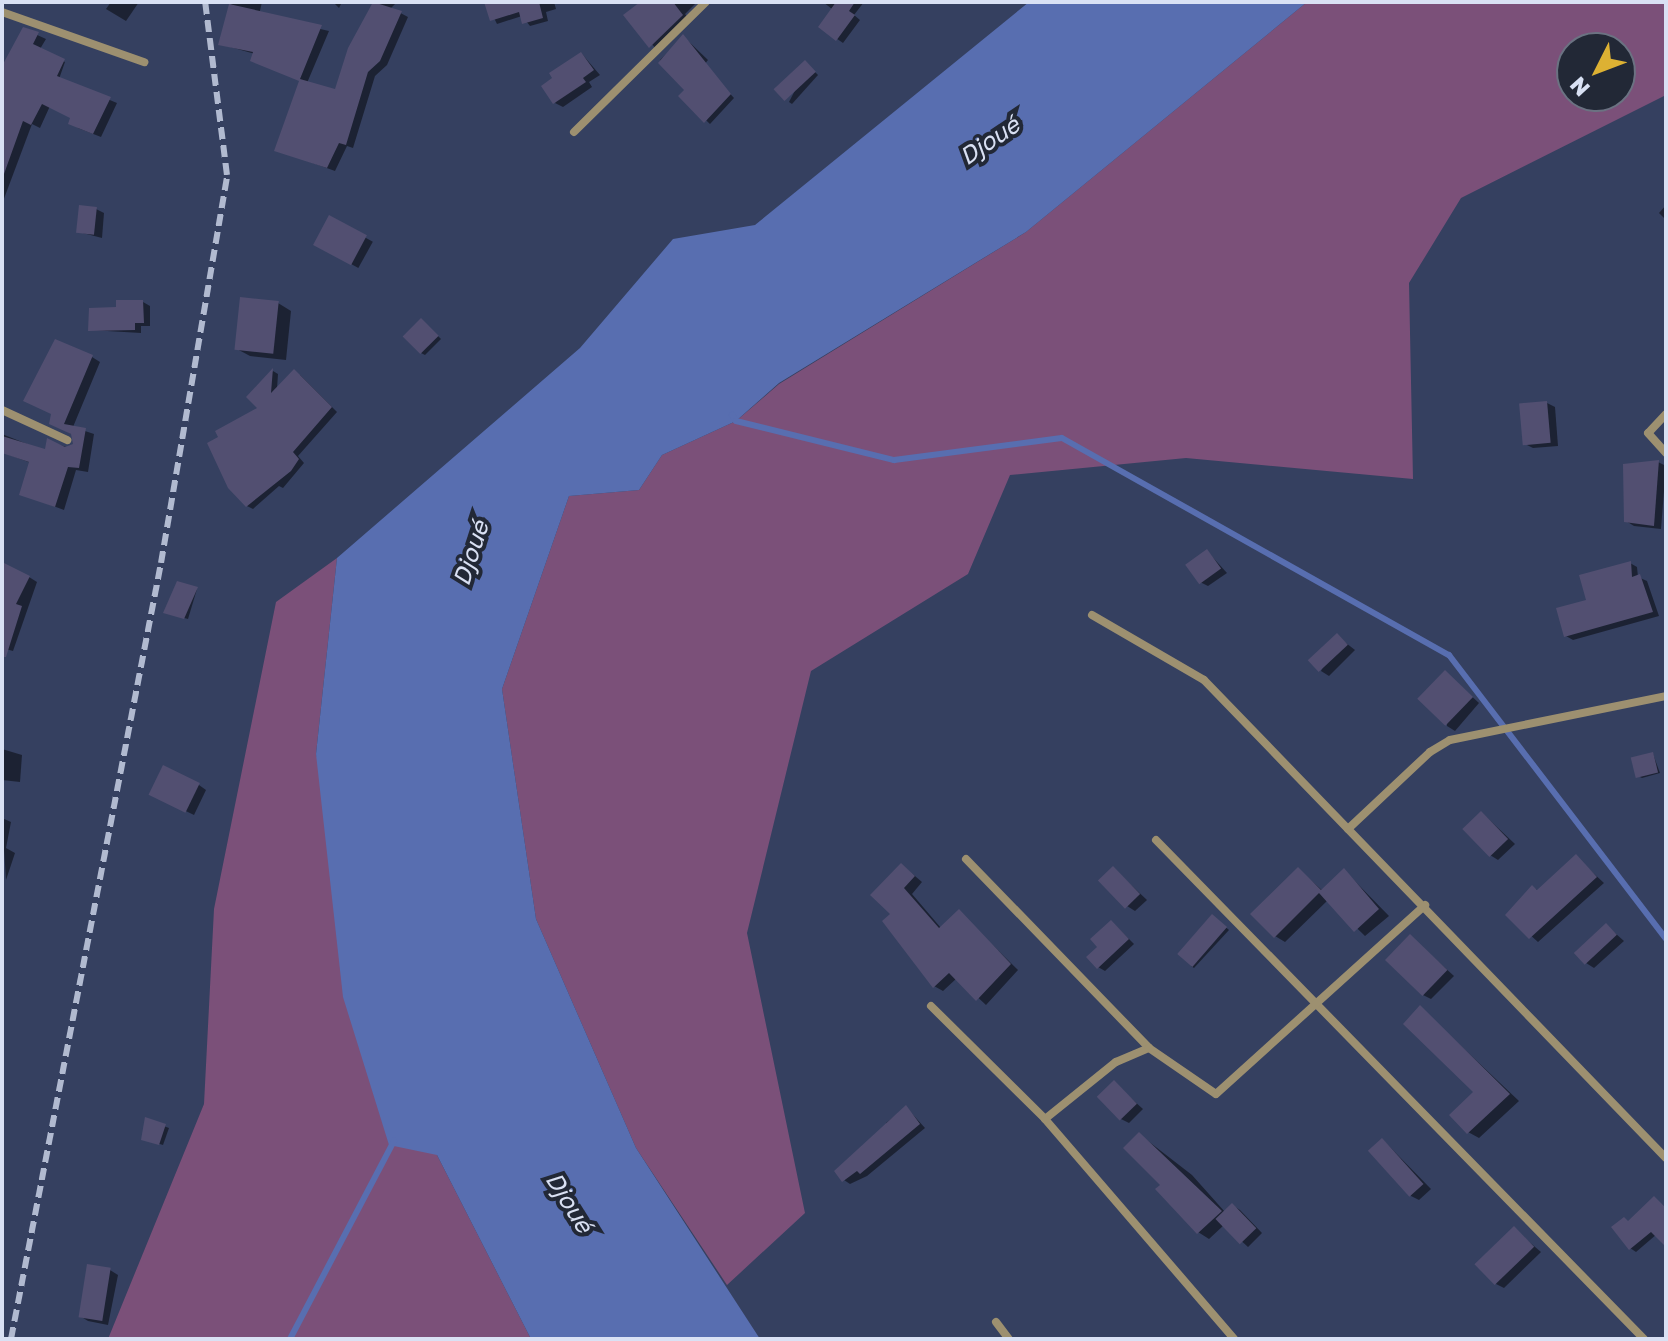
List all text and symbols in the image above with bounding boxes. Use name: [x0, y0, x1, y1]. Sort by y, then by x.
north arrow: [1556, 32, 1636, 112]
text: N: [1564, 72, 1595, 102]
water label: Djoué: [954, 110, 1024, 170]
water label: Djoué: [446, 517, 494, 589]
water label: Djoué: [540, 1166, 600, 1238]

